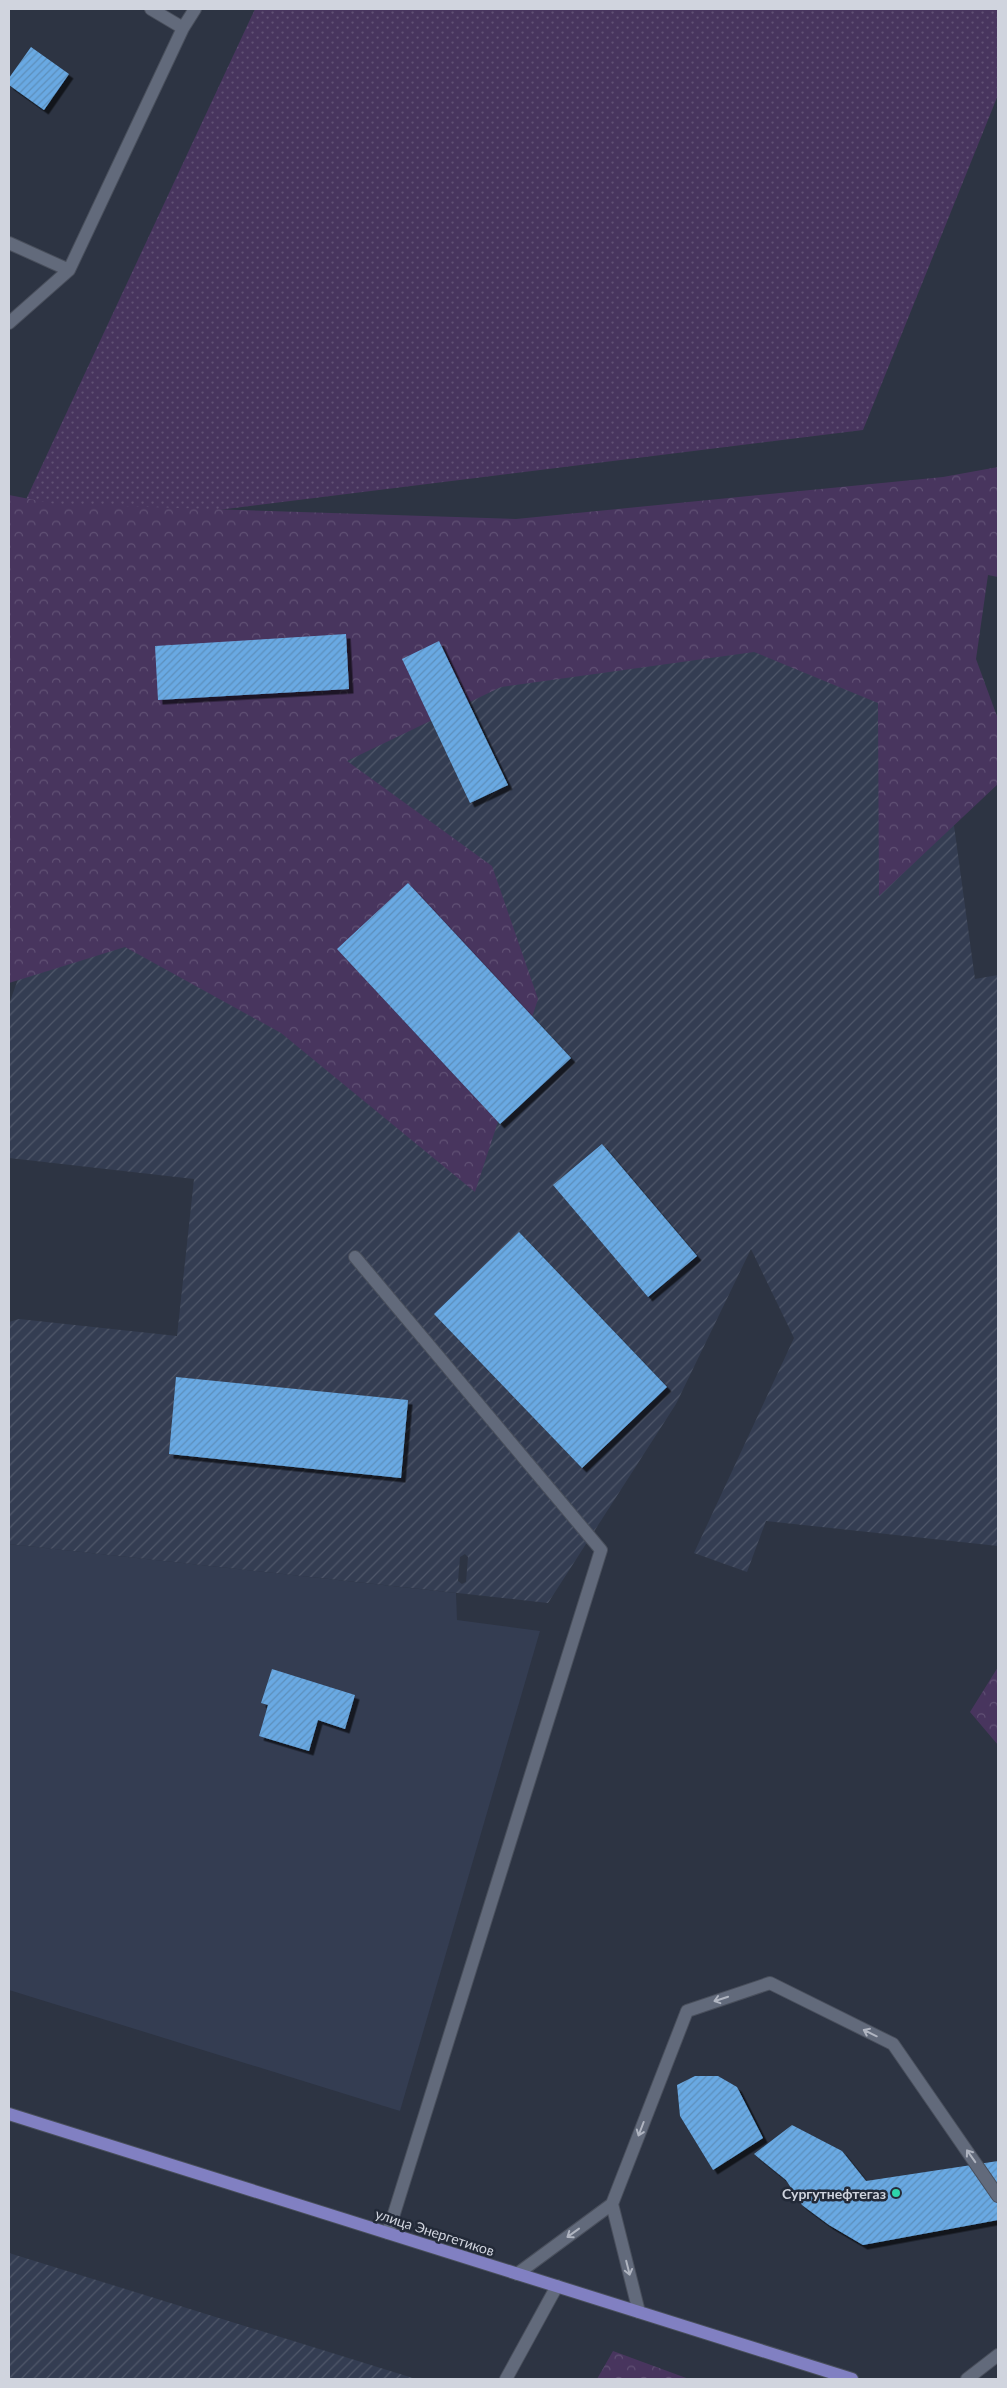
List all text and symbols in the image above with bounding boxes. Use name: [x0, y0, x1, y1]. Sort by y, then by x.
one-way arrow: [713, 1995, 729, 2005]
one-way arrow: [862, 2027, 877, 2037]
one-way arrow: [636, 2121, 645, 2136]
one-way arrow: [966, 2150, 976, 2164]
place label: Сургутнефтегаз: [782, 2185, 886, 2202]
marker: Сургутнефтегаз: [890, 2187, 902, 2199]
street label: улица Энергетиков: [373, 2205, 497, 2259]
one-way arrow: [566, 2228, 580, 2238]
one-way arrow: [624, 2260, 633, 2276]

